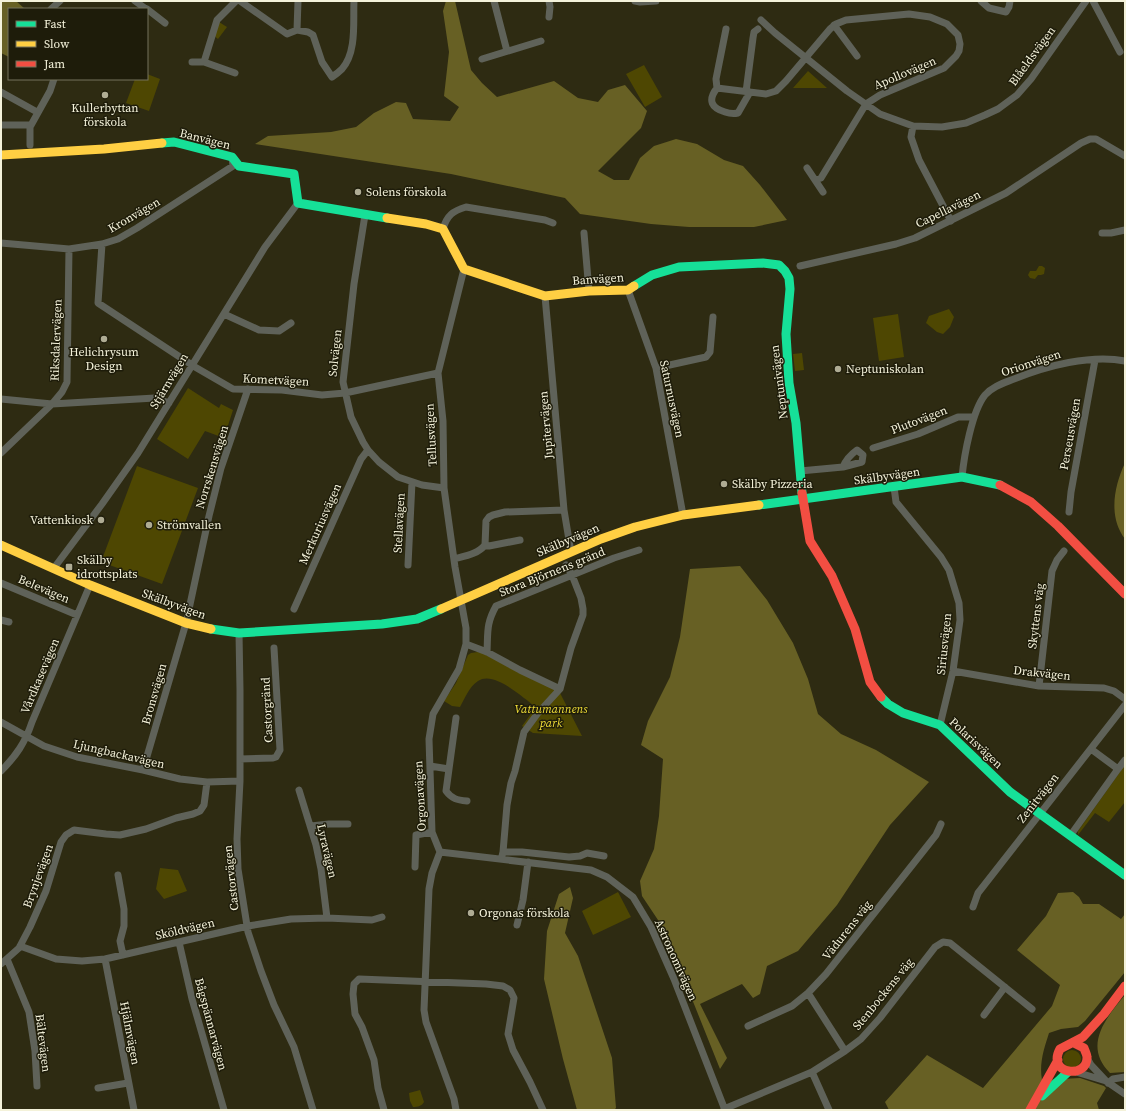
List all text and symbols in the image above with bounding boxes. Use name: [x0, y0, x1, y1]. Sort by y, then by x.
legend: [8, 8, 148, 80]
text: Fast: [44, 16, 66, 32]
street label: Blåeldsvägen: [1005, 23, 1059, 89]
text: Slow: [44, 36, 70, 52]
street label: Apollovägen: [871, 53, 939, 93]
text: Jam: [43, 56, 65, 72]
marker: Kullerbyttan förskola: [100, 90, 110, 100]
place label: Kullerbyttan förskola: [71, 100, 139, 130]
street label: Banvägen: [178, 125, 232, 153]
place label: Solens förskola: [366, 184, 448, 200]
street label: Capellavägen: [913, 186, 983, 232]
marker: Solens förskola: [353, 187, 363, 197]
street label: Kronvägen: [105, 194, 163, 236]
street label: Banvägen: [572, 269, 624, 289]
street label: Riksdalervägen: [47, 299, 65, 381]
street label: Solvägen: [325, 329, 345, 377]
marker: Helichrysum Design: [99, 334, 109, 344]
place label: Helichrysum Design: [69, 344, 139, 374]
street label: Neptunivägen: [767, 344, 791, 420]
street label: Orionvägen: [999, 346, 1063, 380]
street label: Stjärnvägen: [146, 350, 192, 412]
street label: Saturnusvägen: [656, 359, 688, 439]
place label: Neptuniskolan: [846, 361, 924, 377]
marker: Neptuniskolan: [833, 364, 843, 374]
street label: Kometvägen: [242, 370, 310, 390]
street label: Jupitervägen: [535, 390, 557, 461]
street label: Perseusvägen: [1056, 397, 1084, 471]
street label: Plutovägen: [888, 402, 950, 438]
street label: Tellusvägen: [421, 403, 441, 467]
street label: Norrskensvägen: [192, 423, 232, 511]
street label: Skälbyvägen: [853, 463, 921, 489]
place label: Skälby Pizzeria: [732, 476, 813, 492]
marker: Skälby Pizzeria: [719, 479, 729, 489]
street label: Merkuriusvägen: [295, 481, 345, 567]
street label: Stellavägen: [389, 493, 409, 553]
place label: Vattenkiosk: [30, 512, 93, 528]
marker: Vattenkiosk: [96, 515, 106, 525]
place label: Strömvallen: [157, 517, 221, 533]
marker: Strömvallen: [144, 520, 154, 530]
street label: Skälbyvägen: [534, 520, 602, 560]
street label: Stora Björnens gränd: [497, 543, 607, 601]
place label: Skälby idrottsplats: [77, 552, 137, 582]
marker: Skälby idrottsplats: [64, 562, 74, 572]
street label: Belevägen: [16, 571, 72, 607]
street label: Skyttens väg: [1024, 582, 1048, 650]
street label: Skälbyvägen: [140, 585, 208, 623]
street label: Siriusvägen: [933, 612, 955, 676]
street label: Vårdkasevägen: [17, 636, 63, 716]
street label: Bronsvägen: [138, 662, 170, 726]
street label: Drakvägen: [1013, 662, 1071, 684]
street label: Castorgränd: [257, 677, 277, 743]
park label: Vattumannens park: [515, 701, 588, 731]
street label: Polarisvägen: [946, 714, 1006, 772]
street label: Ljungbackavägen: [72, 736, 166, 772]
street label: Orgonavägen: [410, 760, 430, 832]
street label: Zenitvägen: [1014, 770, 1062, 826]
street label: Lyravägen: [313, 822, 341, 880]
street label: Brynjevägen: [19, 842, 57, 910]
street label: Castorvägen: [220, 844, 242, 912]
street label: Vädurens väg: [819, 897, 875, 963]
place label: Orgonas förskola: [479, 905, 570, 921]
marker: Orgonas förskola: [466, 908, 476, 918]
street label: Sköldvägen: [154, 914, 216, 944]
street label: Astronomivägen: [651, 917, 701, 1003]
street label: Stenbockens väg: [849, 955, 917, 1033]
street label: Bågspännarvägen: [191, 976, 231, 1072]
street label: Hjälmvägen: [116, 1000, 144, 1066]
street label: Bältevägen: [31, 1013, 55, 1073]

